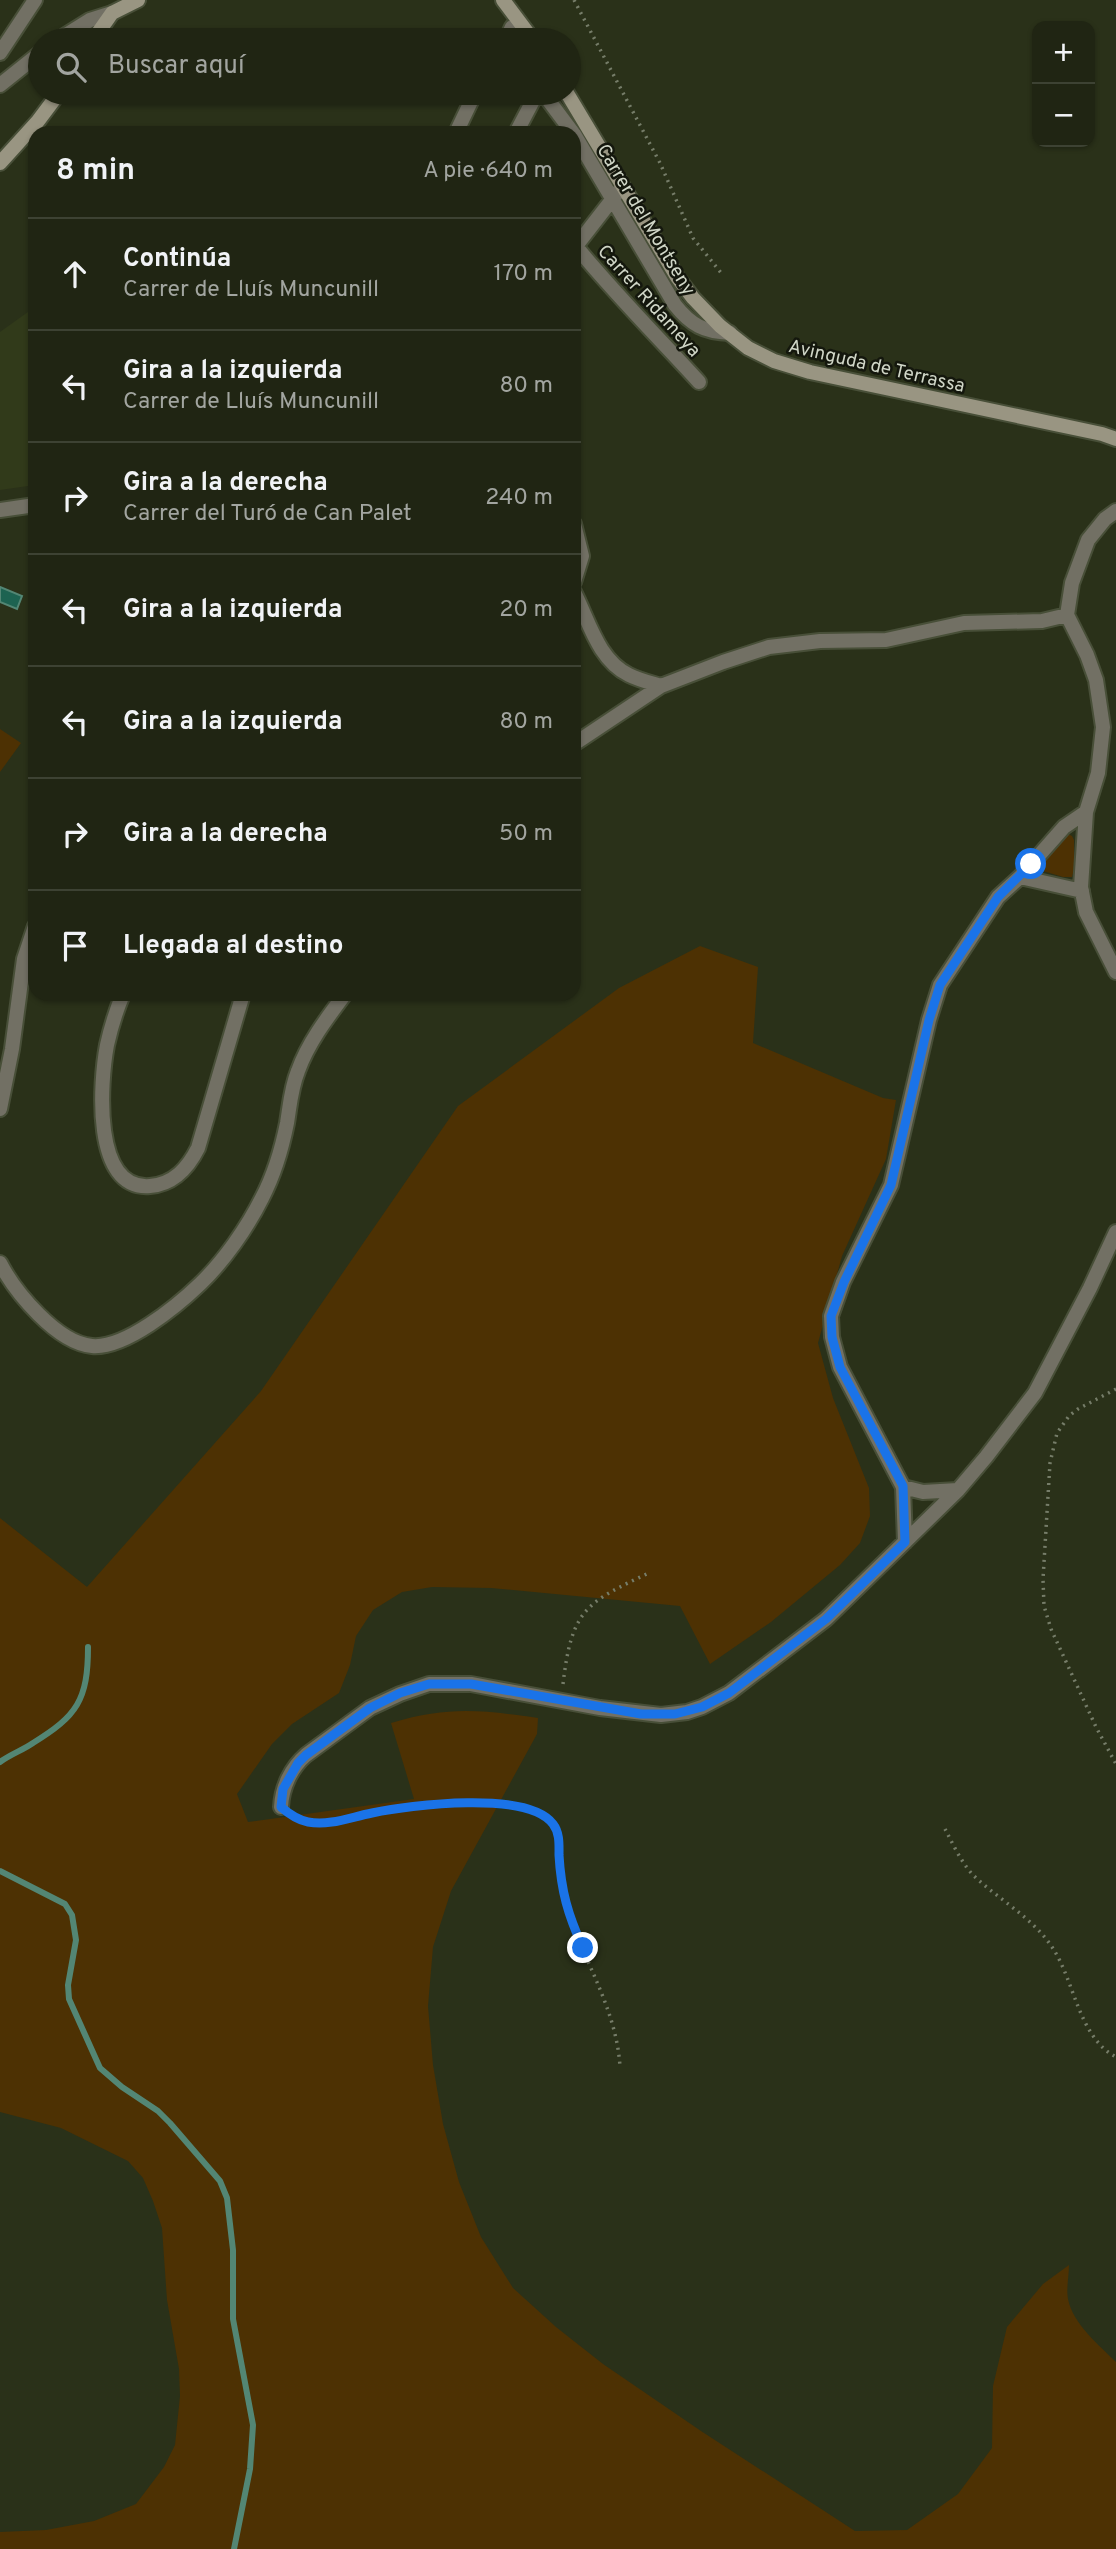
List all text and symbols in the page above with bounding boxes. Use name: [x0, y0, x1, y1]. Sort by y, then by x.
map controls: [1032, 21, 1095, 147]
button: +: [1032, 21, 1095, 84]
search box: [28, 28, 581, 105]
icon: search: [52, 48, 90, 86]
text: Buscar aquí: [108, 50, 245, 83]
button: −: [1032, 84, 1095, 147]
street label: Carrer del Montseny: [591, 140, 700, 300]
text: 8 min: [56, 153, 135, 190]
text: A pie · 640 m: [423, 157, 553, 186]
street label: Carrer Ridameya: [592, 240, 705, 363]
text: Continúa: [123, 243, 231, 276]
icon: ahead: [56, 255, 94, 293]
text: 170 m: [494, 260, 553, 289]
text: Carrer de Lluís Muncunill: [123, 276, 379, 305]
street label: Avinguda de Terrassa: [786, 335, 967, 399]
text: Gira a la izquierda: [123, 355, 342, 388]
icon: left: [56, 367, 94, 405]
text: 80 m: [500, 372, 553, 401]
text: Carrer de Lluís Muncunill: [123, 388, 379, 417]
text: Gira a la derecha: [123, 467, 328, 500]
icon: right: [56, 479, 94, 517]
text: 240 m: [485, 484, 553, 513]
text: Carrer del Turó de Can Palet: [123, 500, 412, 529]
icon: left: [56, 591, 94, 629]
text: Gira a la izquierda: [123, 594, 342, 627]
text: 20 m: [499, 596, 553, 625]
icon: left: [56, 703, 94, 741]
text: Gira a la izquierda: [123, 706, 342, 739]
text: 80 m: [500, 708, 553, 737]
icon: right: [56, 815, 94, 853]
text: Gira a la derecha: [123, 818, 328, 851]
text: 50 m: [499, 820, 553, 849]
route start: [1015, 848, 1046, 879]
icon: arrive: [56, 927, 94, 965]
text: Llegada al destino: [123, 930, 343, 963]
route end: [567, 1932, 598, 1963]

